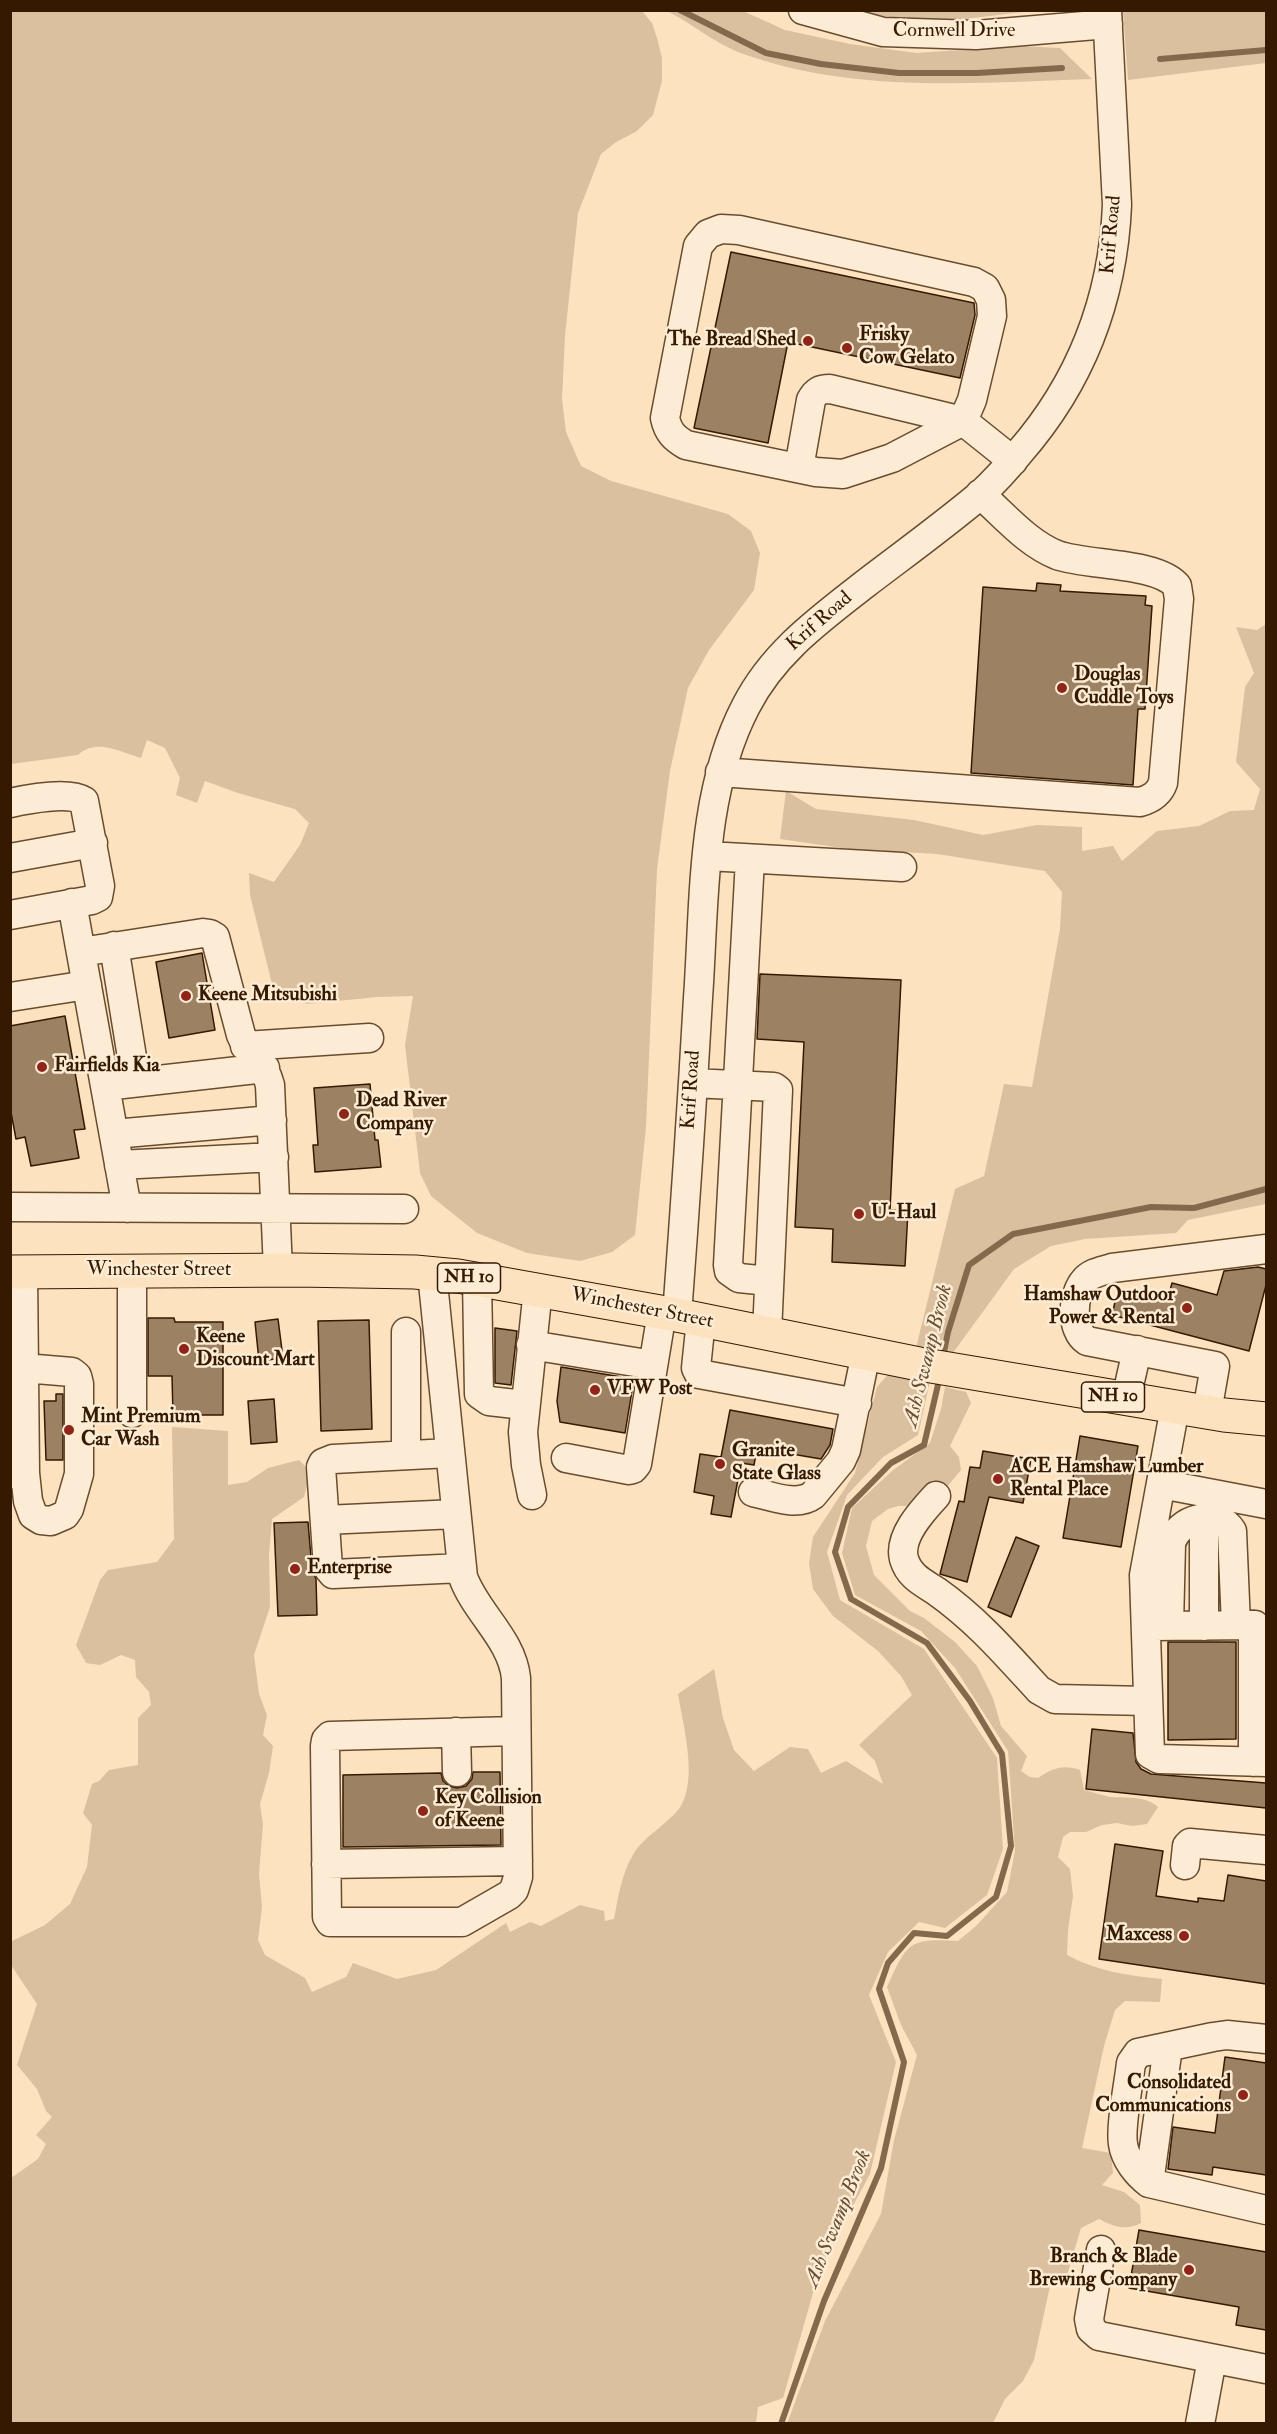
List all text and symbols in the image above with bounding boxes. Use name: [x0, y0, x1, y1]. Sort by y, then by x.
street label: Cornwell Drive: [893, 20, 1015, 44]
street label: Krif Road: [1097, 194, 1127, 276]
place label: Frisky Cow Gelato: [859, 324, 954, 371]
place label: The Bread Shed: [667, 329, 796, 353]
marker: The Bread Shed: [801, 334, 815, 348]
marker: Frisky Cow Gelato: [840, 341, 854, 355]
street label: Krif Road: [782, 587, 858, 657]
place label: Douglas Cuddle Toys: [1074, 664, 1174, 711]
marker: Douglas Cuddle Toys: [1055, 681, 1069, 695]
place label: Keene Mitsubishi: [198, 984, 337, 1008]
marker: Keene Mitsubishi: [179, 989, 193, 1003]
street label: Krif Road: [677, 1050, 707, 1130]
place label: Fairfields Kia: [54, 1055, 160, 1079]
marker: Fairfields Kia: [35, 1060, 49, 1074]
place label: Dead River Company: [356, 1090, 447, 1137]
marker: Dead River Company: [337, 1107, 351, 1121]
place label: U-Haul: [871, 1202, 936, 1226]
marker: U-Haul: [852, 1207, 866, 1221]
street label: Winchester Street: [87, 1259, 231, 1283]
road number: NH 10: [438, 1263, 500, 1293]
water label: Ash Swamp Brook: [899, 1282, 959, 1430]
street label: Winchester Street: [569, 1283, 715, 1335]
place label: Hamshaw Outdoor Power & Rental: [1023, 1284, 1175, 1331]
marker: Hamshaw Outdoor Power & Rental: [1180, 1301, 1194, 1315]
place label: Keene Discount Mart: [196, 1326, 315, 1373]
marker: Keene Discount Mart: [177, 1342, 191, 1356]
place label: VFW Post: [607, 1378, 692, 1402]
road number: NH 10: [1082, 1382, 1144, 1412]
marker: VFW Post: [588, 1383, 602, 1397]
place label: Mint Premium Car Wash: [81, 1406, 200, 1453]
marker: Mint Premium Car Wash: [62, 1423, 76, 1437]
place label: Granite State Glass: [732, 1440, 821, 1487]
place label: ACE Hamshaw Lumber Rental Place: [1010, 1456, 1204, 1503]
marker: Granite State Glass: [713, 1457, 727, 1471]
marker: ACE Hamshaw Lumber Rental Place: [991, 1472, 1005, 1486]
place label: Enterprise: [307, 1557, 392, 1581]
marker: Enterprise: [288, 1562, 302, 1576]
place label: Key Collision of Keene: [435, 1787, 542, 1834]
marker: Key Collision of Keene: [416, 1804, 430, 1818]
place label: Maxcess: [1106, 1924, 1172, 1948]
marker: Maxcess: [1177, 1929, 1191, 1943]
place label: Consolidated Communications: [1095, 2072, 1231, 2119]
marker: Consolidated Communications: [1236, 2088, 1250, 2102]
water label: Ash Swamp Brook: [800, 2147, 878, 2291]
place label: Branch & Blade Brewing Company: [1029, 2246, 1177, 2293]
marker: Branch & Blade Brewing Company: [1182, 2263, 1196, 2277]

